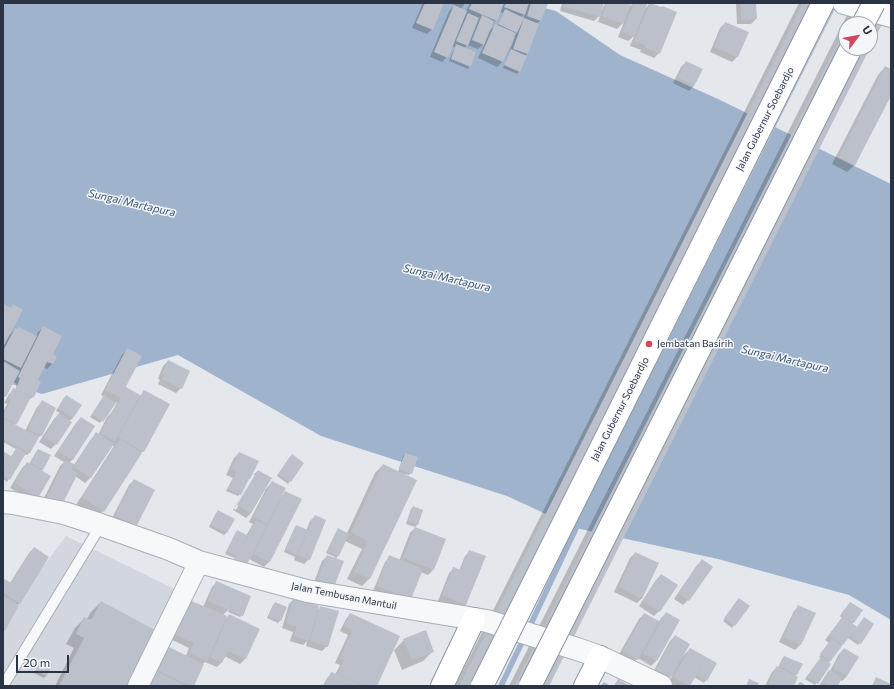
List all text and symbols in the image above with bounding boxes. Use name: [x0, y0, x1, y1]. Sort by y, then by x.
north arrow: [838, 16, 878, 56]
text: U: [860, 23, 875, 37]
street label: Jalan Gubernur Soebardjo: [733, 65, 797, 173]
water label: Sungai Martapura: [87, 187, 177, 219]
water label: Sungai Martapura: [402, 262, 492, 294]
place label: Jembatan Basirih: [657, 338, 733, 350]
marker: Jembatan Basirih: [644, 339, 654, 349]
water label: Sungai Martapura: [740, 343, 830, 375]
street label: Jalan Gubernur Soebardjo: [588, 355, 652, 463]
street label: Jalan Tembusan Mantuil: [290, 580, 398, 612]
scale bar: [18, 647, 71, 673]
text: 20 m: [23, 655, 50, 669]

